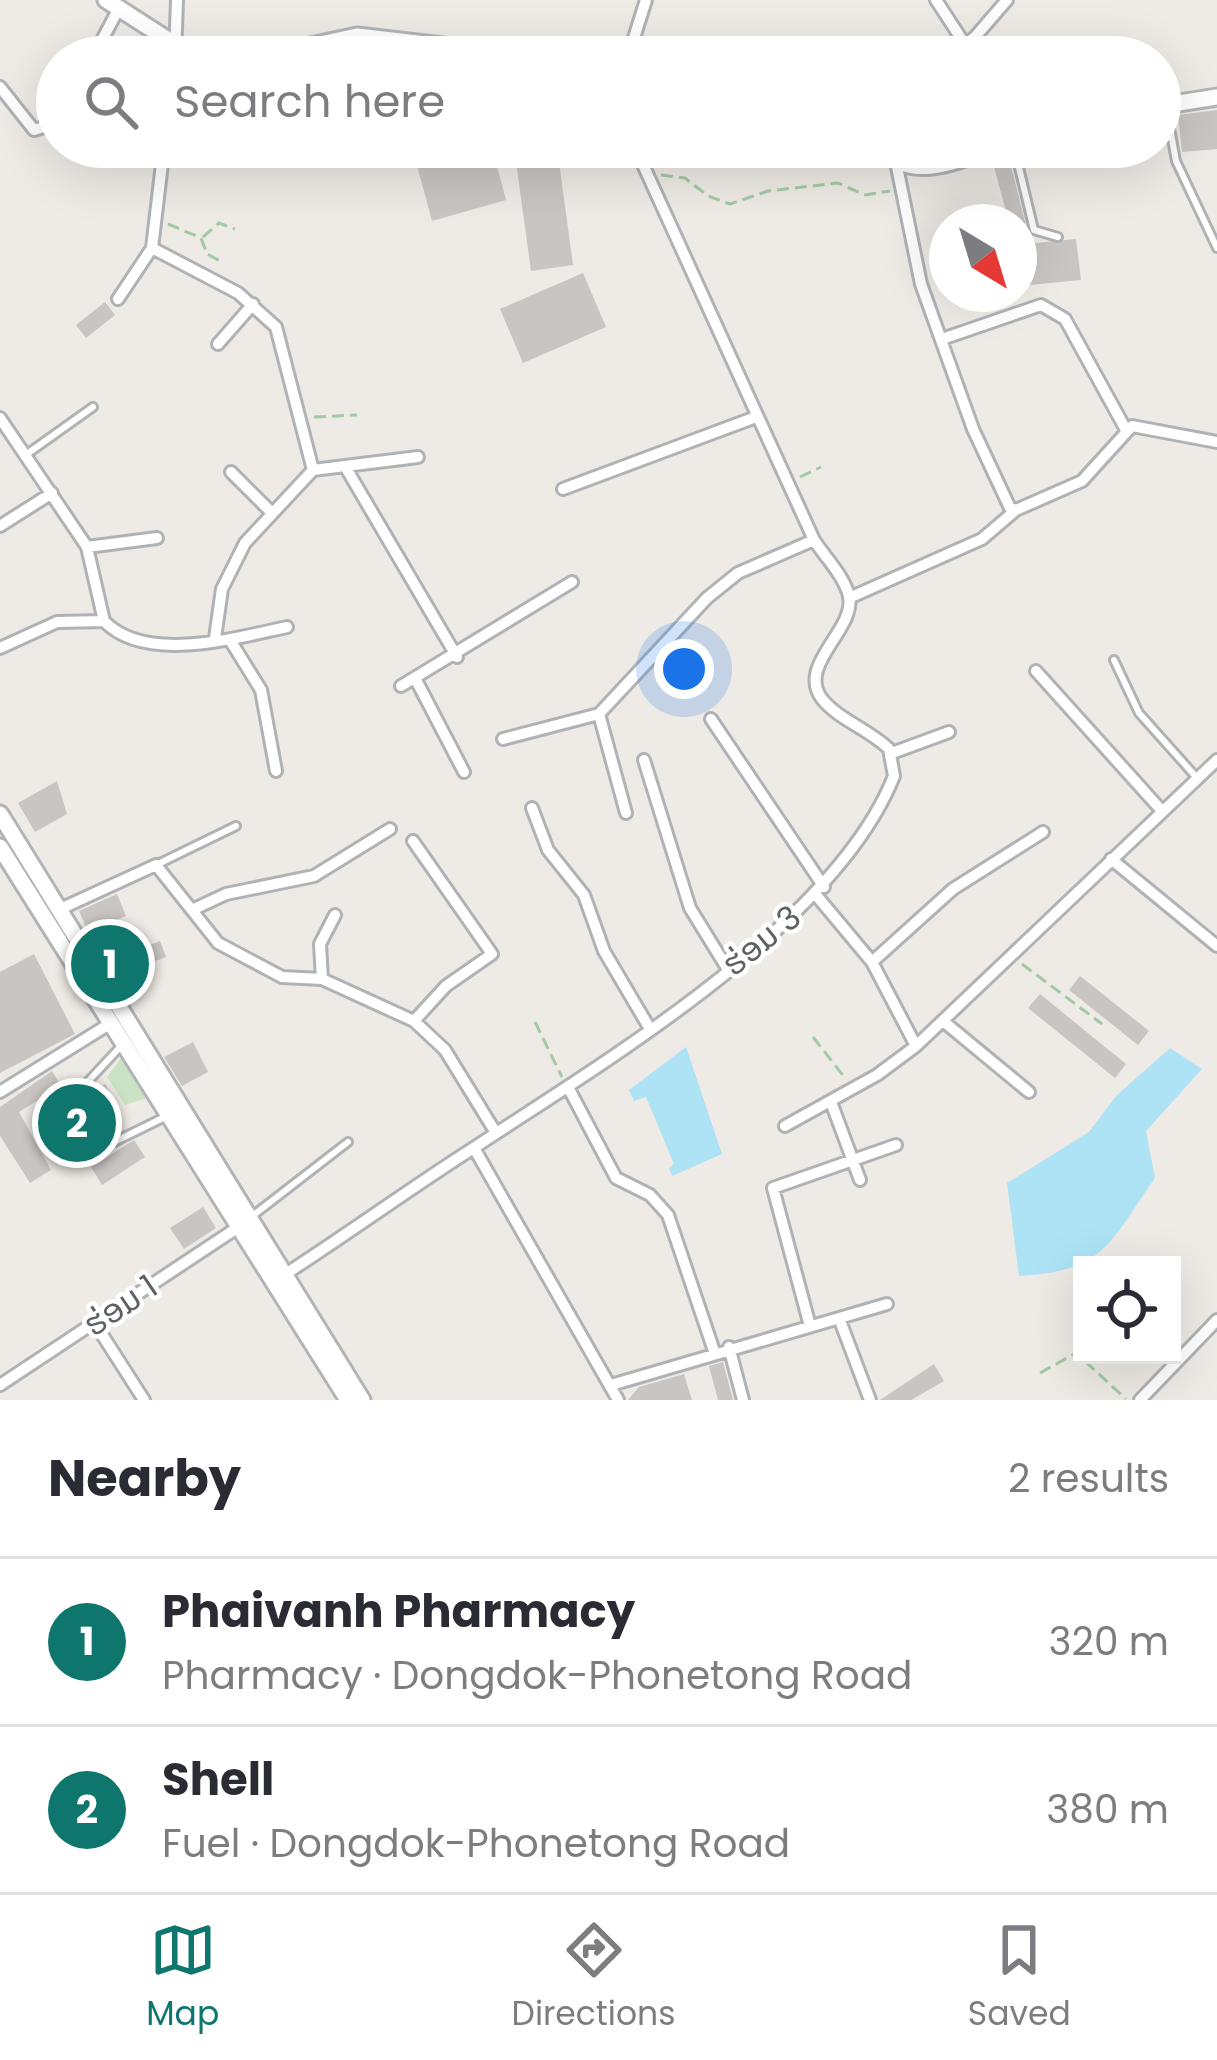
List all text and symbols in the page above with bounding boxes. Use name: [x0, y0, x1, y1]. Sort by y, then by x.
search box: [36, 36, 1181, 168]
icon: search: [78, 69, 144, 135]
text: Search here: [174, 70, 445, 133]
north arrow: [929, 204, 1037, 312]
your location: [654, 639, 714, 699]
street label: ຮ່ອມ 3: [712, 894, 811, 987]
pin: 1: [71, 919, 149, 1009]
pin: 2: [38, 1078, 116, 1168]
map controls: [1073, 1256, 1181, 1364]
button: locate: [1073, 1256, 1181, 1364]
street label: ຮ່ອມ 1: [74, 1263, 167, 1347]
text: Nearby: [48, 1442, 241, 1514]
text: 2 results: [1008, 1451, 1169, 1506]
text: Phaivanh Pharmacy: [162, 1580, 635, 1643]
text: 1: [80, 1614, 94, 1669]
text: 320 m: [1049, 1614, 1169, 1669]
text: Pharmacy · Dongdok-Phonetong Road: [162, 1648, 912, 1703]
text: Shell: [162, 1748, 274, 1811]
text: 2: [76, 1782, 98, 1837]
text: 380 m: [1046, 1782, 1169, 1837]
text: Fuel · Dongdok-Phonetong Road: [162, 1816, 790, 1871]
tab: Map: [146, 1917, 219, 2039]
tab: Directions: [512, 1917, 675, 2039]
tab: Saved: [968, 1917, 1071, 2039]

